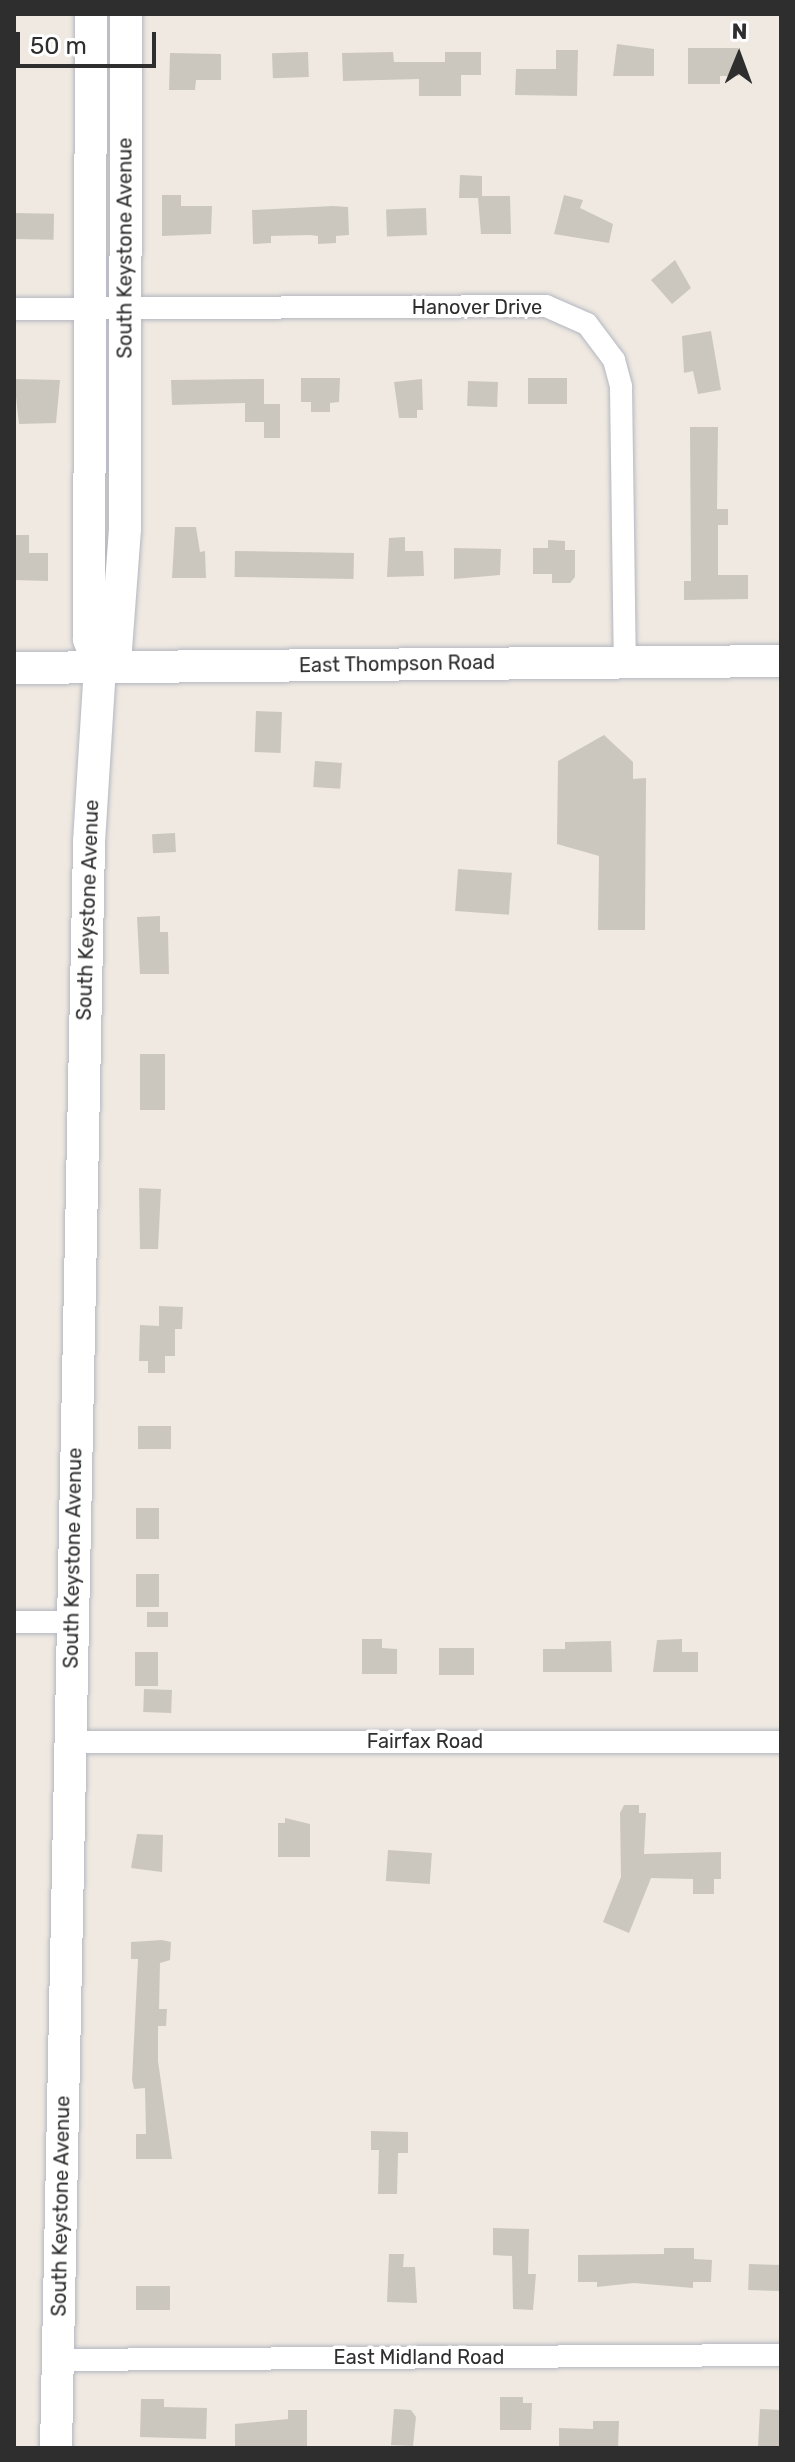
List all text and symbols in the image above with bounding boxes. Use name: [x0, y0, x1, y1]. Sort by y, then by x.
scale bar: [20, 16, 160, 66]
north arrow: [699, 16, 779, 96]
text: N: [731, 18, 748, 45]
text: 50 m: [30, 32, 87, 60]
street label: South Keystone Avenue: [113, 137, 137, 359]
street label: Hanover Drive: [411, 295, 543, 319]
street label: East Thompson Road: [298, 650, 496, 678]
street label: South Keystone Avenue: [72, 799, 104, 1021]
street label: South Keystone Avenue: [59, 1447, 87, 1669]
street label: Fairfax Road: [367, 1729, 483, 1753]
street label: South Keystone Avenue: [47, 2095, 75, 2317]
street label: East Midland Road: [334, 2345, 504, 2369]

